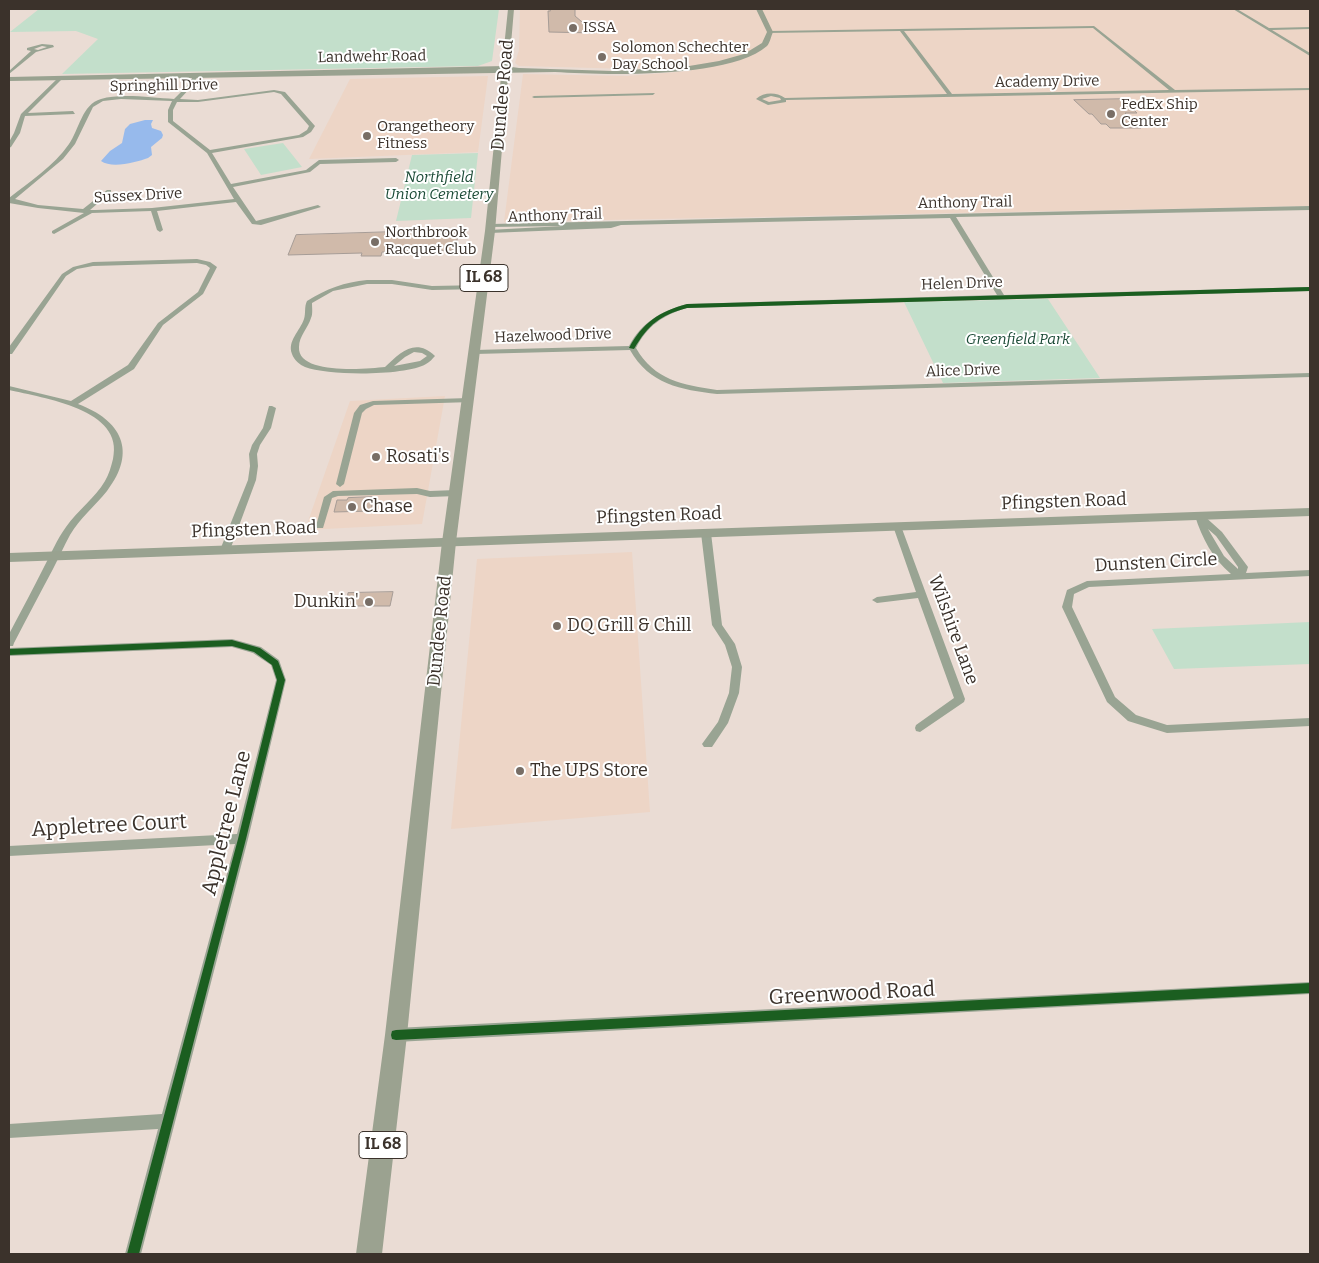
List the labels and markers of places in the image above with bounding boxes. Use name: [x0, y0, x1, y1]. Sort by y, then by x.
place label: ISSA: [583, 19, 616, 37]
marker: ISSA: [567, 22, 579, 34]
place label: Solomon Schechter Day School: [612, 39, 748, 74]
marker: Solomon Schechter Day School: [596, 51, 608, 63]
place label: FedEx Ship Center: [1121, 96, 1198, 131]
marker: FedEx Ship Center: [1105, 108, 1117, 120]
place label: Orangetheory Fitness: [377, 118, 474, 153]
marker: Orangetheory Fitness: [361, 130, 373, 142]
place label: Northbrook Racquet Club: [385, 224, 476, 259]
marker: Northbrook Racquet Club: [369, 236, 381, 248]
place label: Rosati's: [386, 446, 450, 468]
marker: Rosati's: [370, 451, 382, 463]
place label: Chase: [362, 496, 413, 518]
marker: Chase: [346, 501, 358, 513]
place label: Dunkin': [294, 591, 359, 613]
marker: Dunkin': [363, 596, 375, 608]
place label: DQ Grill & Chill: [567, 615, 691, 637]
marker: DQ Grill & Chill: [551, 620, 563, 632]
place label: The UPS Store: [530, 760, 648, 782]
marker: The UPS Store: [514, 765, 526, 777]

